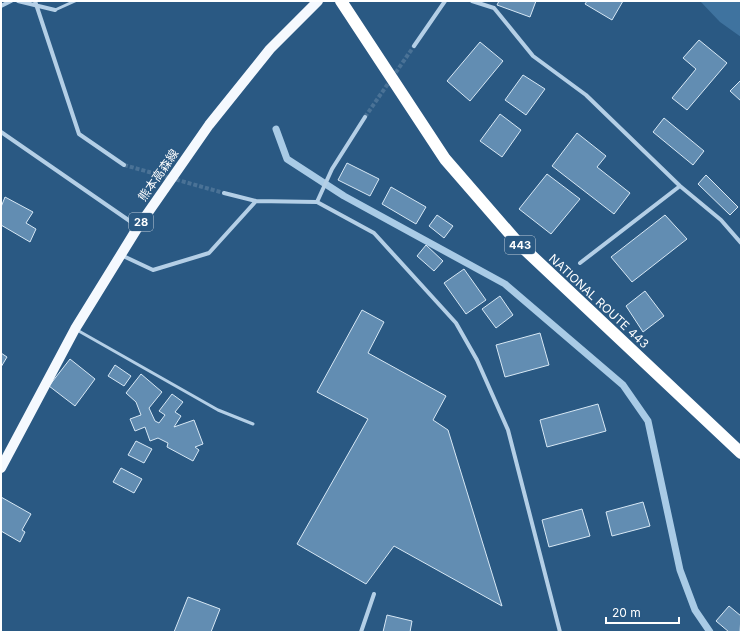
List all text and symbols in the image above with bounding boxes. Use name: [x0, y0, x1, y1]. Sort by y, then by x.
street label: 熊本高森線: [135, 146, 181, 204]
road number: 28: [129, 213, 153, 231]
road number: 443: [505, 236, 535, 254]
street label: NATIONAL ROUTE 443: [546, 251, 652, 351]
scale bar: [606, 599, 679, 625]
text: 20 m: [612, 605, 641, 620]

